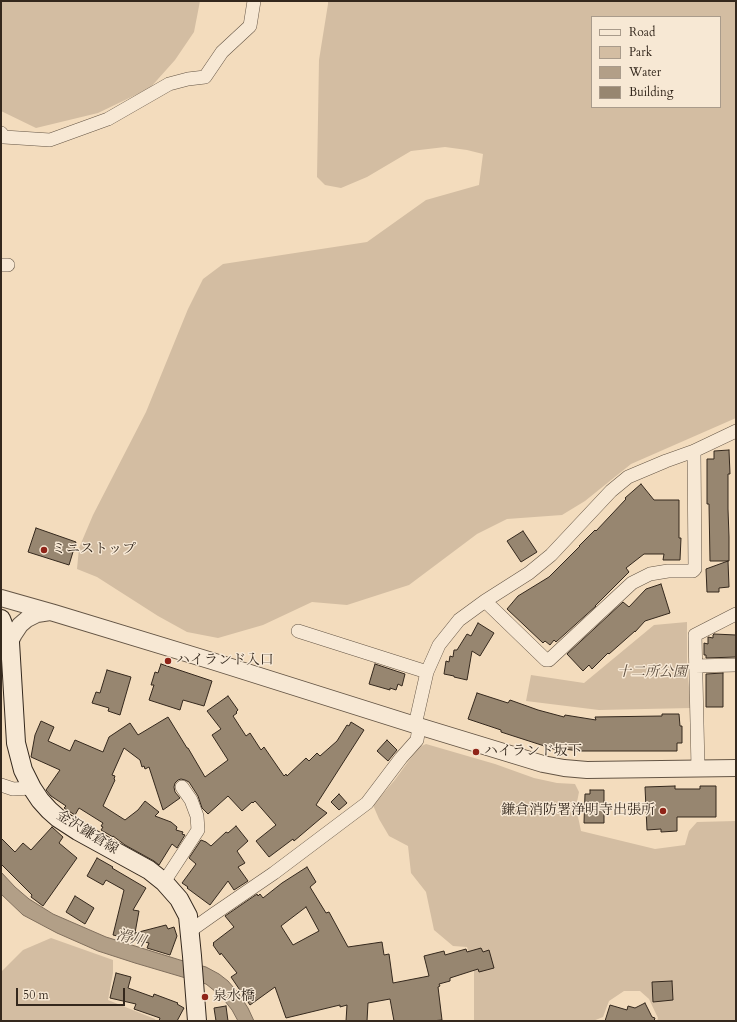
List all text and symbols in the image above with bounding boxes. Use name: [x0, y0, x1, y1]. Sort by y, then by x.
legend: [591, 16, 721, 108]
text: Road: [629, 24, 655, 40]
text: Park: [629, 44, 652, 60]
text: Water: [629, 64, 661, 80]
text: Building: [629, 84, 673, 100]
place label: ミニストップ: [52, 542, 136, 558]
marker: ミニストップ: [39, 545, 49, 555]
place label: ハイランド入口: [176, 653, 274, 669]
marker: ハイランド入口: [163, 656, 173, 666]
park label: 十二所公園: [617, 665, 687, 681]
place label: ハイランド坂下: [484, 744, 582, 760]
marker: ハイランド坂下: [471, 747, 481, 757]
place label: 鎌倉消防署浄明寺出張所: [501, 803, 655, 819]
marker: 鎌倉消防署浄明寺出張所: [658, 806, 668, 816]
street label: 金沢鎌倉線: [53, 807, 121, 859]
water label: 滑川: [114, 926, 148, 952]
scale bar: [18, 980, 127, 1006]
text: 50 m: [23, 987, 49, 1003]
place label: 泉水橋: [213, 989, 255, 1005]
marker: 泉水橋: [200, 992, 210, 1002]

